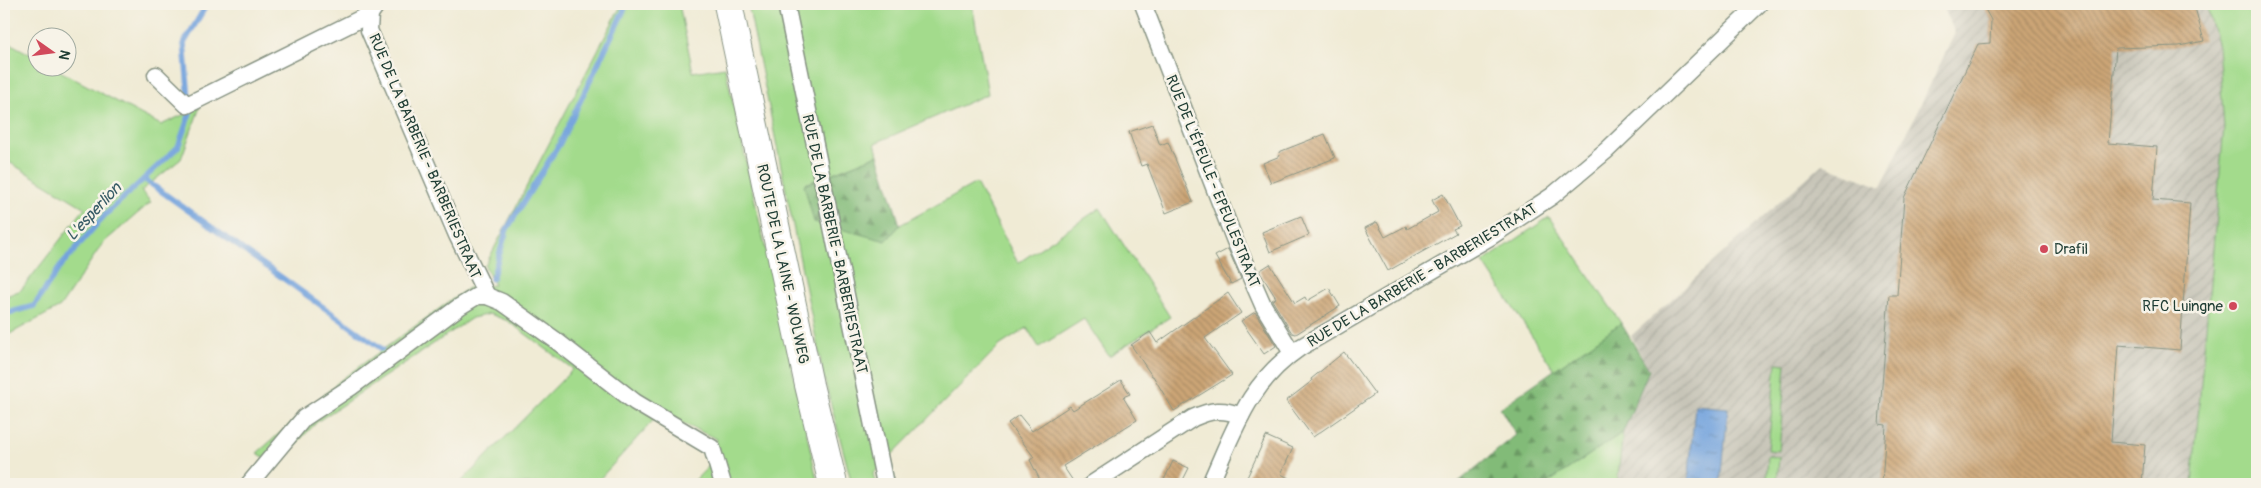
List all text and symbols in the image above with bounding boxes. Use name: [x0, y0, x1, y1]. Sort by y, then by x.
north arrow: [28, 28, 78, 78]
street label: RUE DE LA BARBERIE - BARBERIESTRAAT: [364, 31, 485, 282]
text: N: [55, 48, 74, 62]
street label: RUE DE L'ÉPEULE - EPEULESTRAAT: [1161, 72, 1264, 290]
street label: RUE DE LA BARBERIE - BARBERIESTRAAT: [798, 113, 871, 376]
street label: ROUTE DE LA LAINE - WOLWEG: [752, 162, 813, 366]
water label: L'esperlion: [62, 178, 126, 245]
street label: RUE DE LA BARBERIE - BARBERIESTRAAT: [1304, 199, 1541, 352]
place label: Drafil: [2054, 240, 2088, 259]
marker: Drafil: [2038, 243, 2050, 255]
place label: RFC Luingne: [2142, 297, 2224, 316]
marker: RFC Luingne: [2227, 300, 2239, 312]

